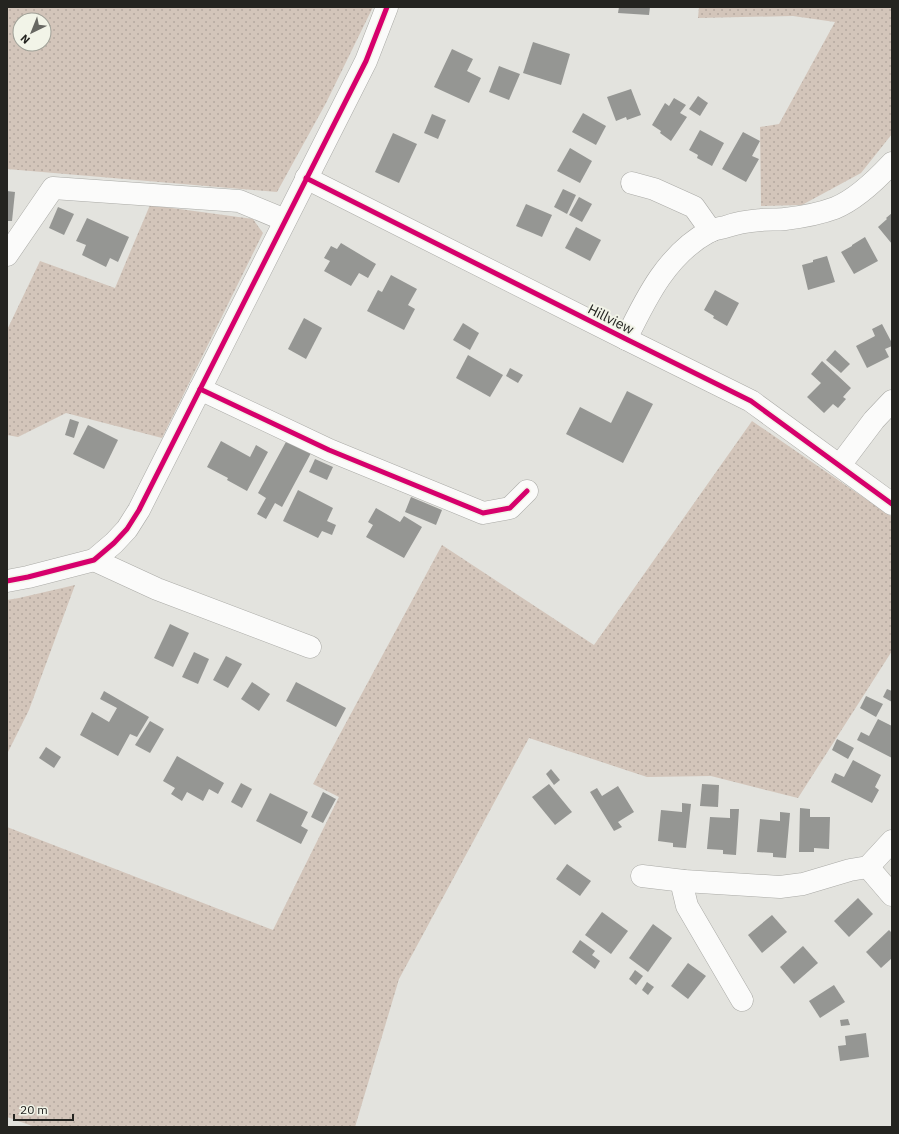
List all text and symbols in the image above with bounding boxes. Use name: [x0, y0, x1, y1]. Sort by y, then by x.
north arrow: [12, 12, 52, 52]
text: N: [17, 31, 33, 47]
street label: Hillview: [585, 300, 637, 338]
scale bar: [14, 1096, 73, 1122]
text: 20 m: [20, 1102, 48, 1117]

